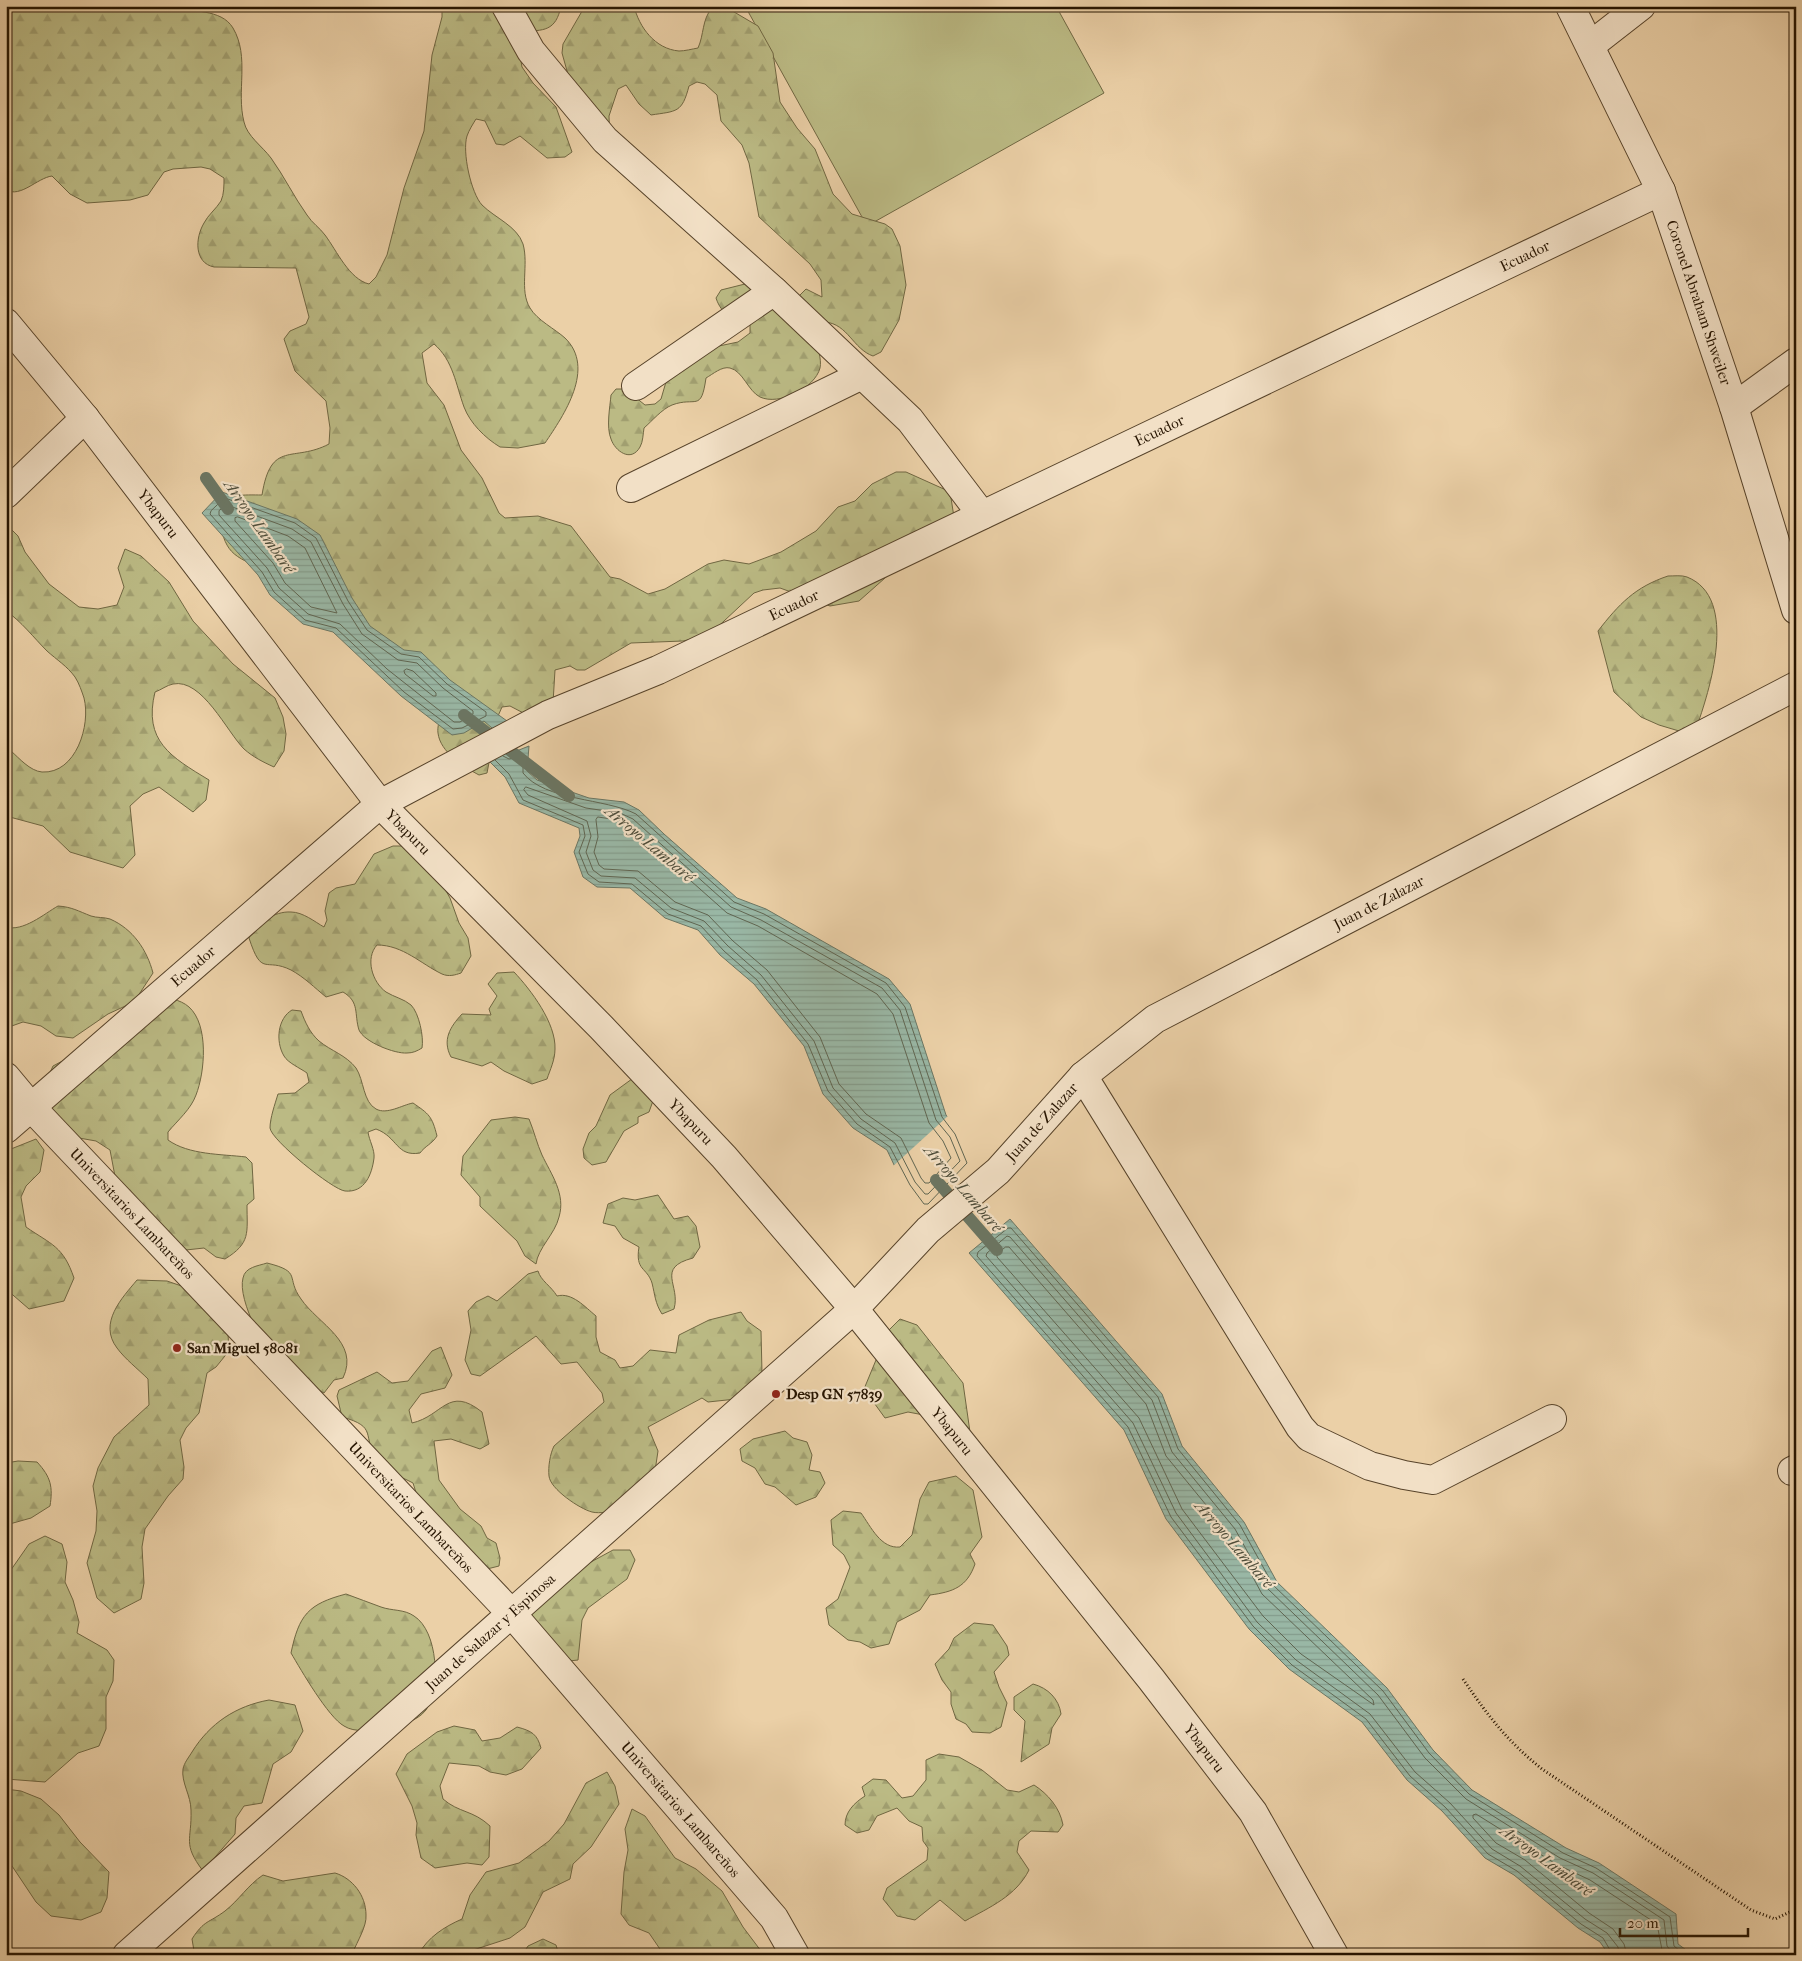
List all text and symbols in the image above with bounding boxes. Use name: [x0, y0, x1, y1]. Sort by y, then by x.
street label: Coronel Abraham Shweiler: [1662, 218, 1735, 388]
street label: Ecuador: [1497, 236, 1553, 276]
street label: Ecuador: [1131, 411, 1188, 450]
water label: Arroyo Lambaré: [219, 474, 300, 579]
street label: Ybapuru: [133, 485, 183, 542]
street label: Ecuador: [766, 585, 822, 625]
water label: Arroyo Lambaré: [600, 800, 700, 888]
street label: Ybapuru: [381, 805, 435, 859]
street label: Juan de Zalazar: [1330, 871, 1428, 934]
street label: Ecuador: [167, 942, 220, 991]
street label: Juan de Zalazar: [1001, 1078, 1082, 1166]
street label: Ybapuru: [664, 1094, 717, 1149]
water label: Arroyo Lambaré: [919, 1139, 1008, 1238]
street label: Universitarios Lambareños: [66, 1144, 199, 1283]
place label: San Miguel 58081: [187, 1339, 298, 1357]
marker: San Miguel 58081: [171, 1342, 183, 1354]
place label: Desp GN 57839: [786, 1385, 882, 1403]
marker: Desp GN 57839: [770, 1388, 782, 1400]
street label: Ybapuru: [927, 1403, 977, 1459]
street label: Universitarios Lambareños: [345, 1438, 477, 1577]
water label: Arroyo Lambaré: [1190, 1495, 1279, 1594]
street label: Juan de Salazar y Espinosa: [421, 1569, 560, 1695]
street label: Ybapuru: [1179, 1719, 1229, 1777]
street label: Universitarios Lambareños: [617, 1738, 744, 1882]
water label: Arroyo Lambaré: [1495, 1819, 1599, 1902]
scale bar: [1620, 1906, 1747, 1938]
text: 20 m: [1627, 1914, 1659, 1932]

